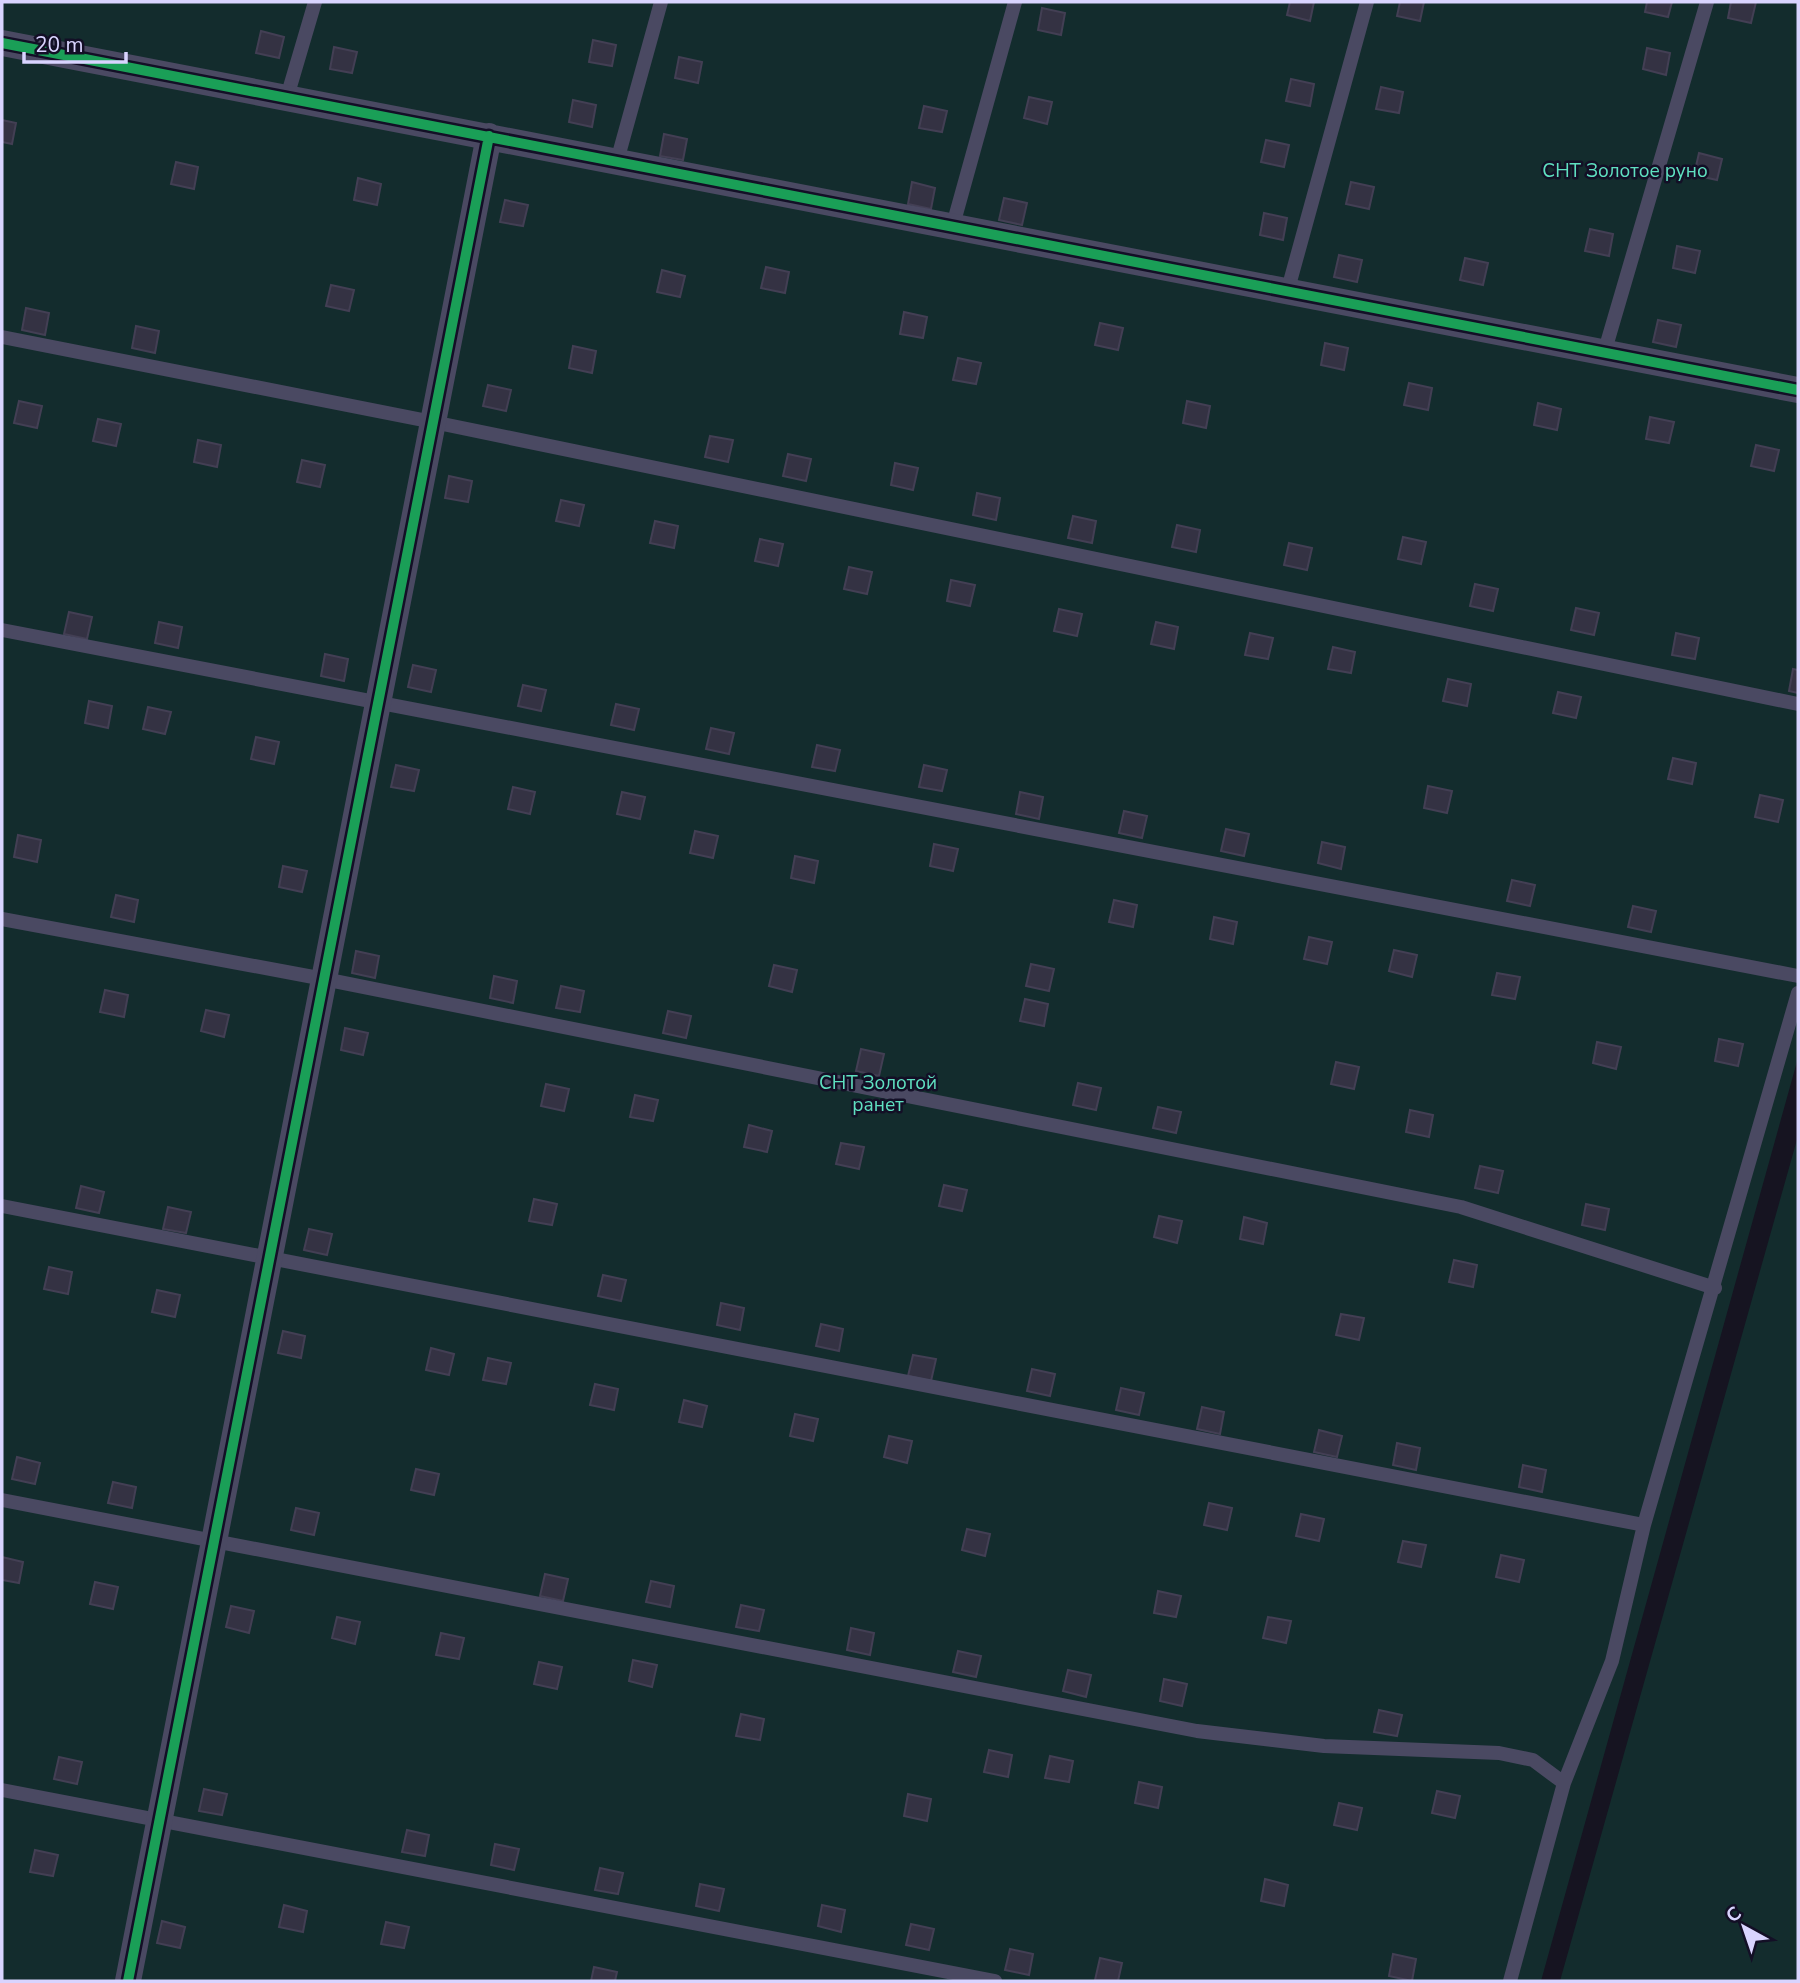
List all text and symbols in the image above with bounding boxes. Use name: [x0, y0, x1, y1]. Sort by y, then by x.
scale bar: [24, 21, 126, 65]
text: 20 m: [35, 31, 84, 59]
park label: СНТ Золотое руно: [1542, 158, 1708, 184]
park label: СНТ Золотой ранет: [819, 1070, 937, 1118]
north arrow: [1709, 1892, 1779, 1962]
text: С: [1720, 1901, 1747, 1929]

